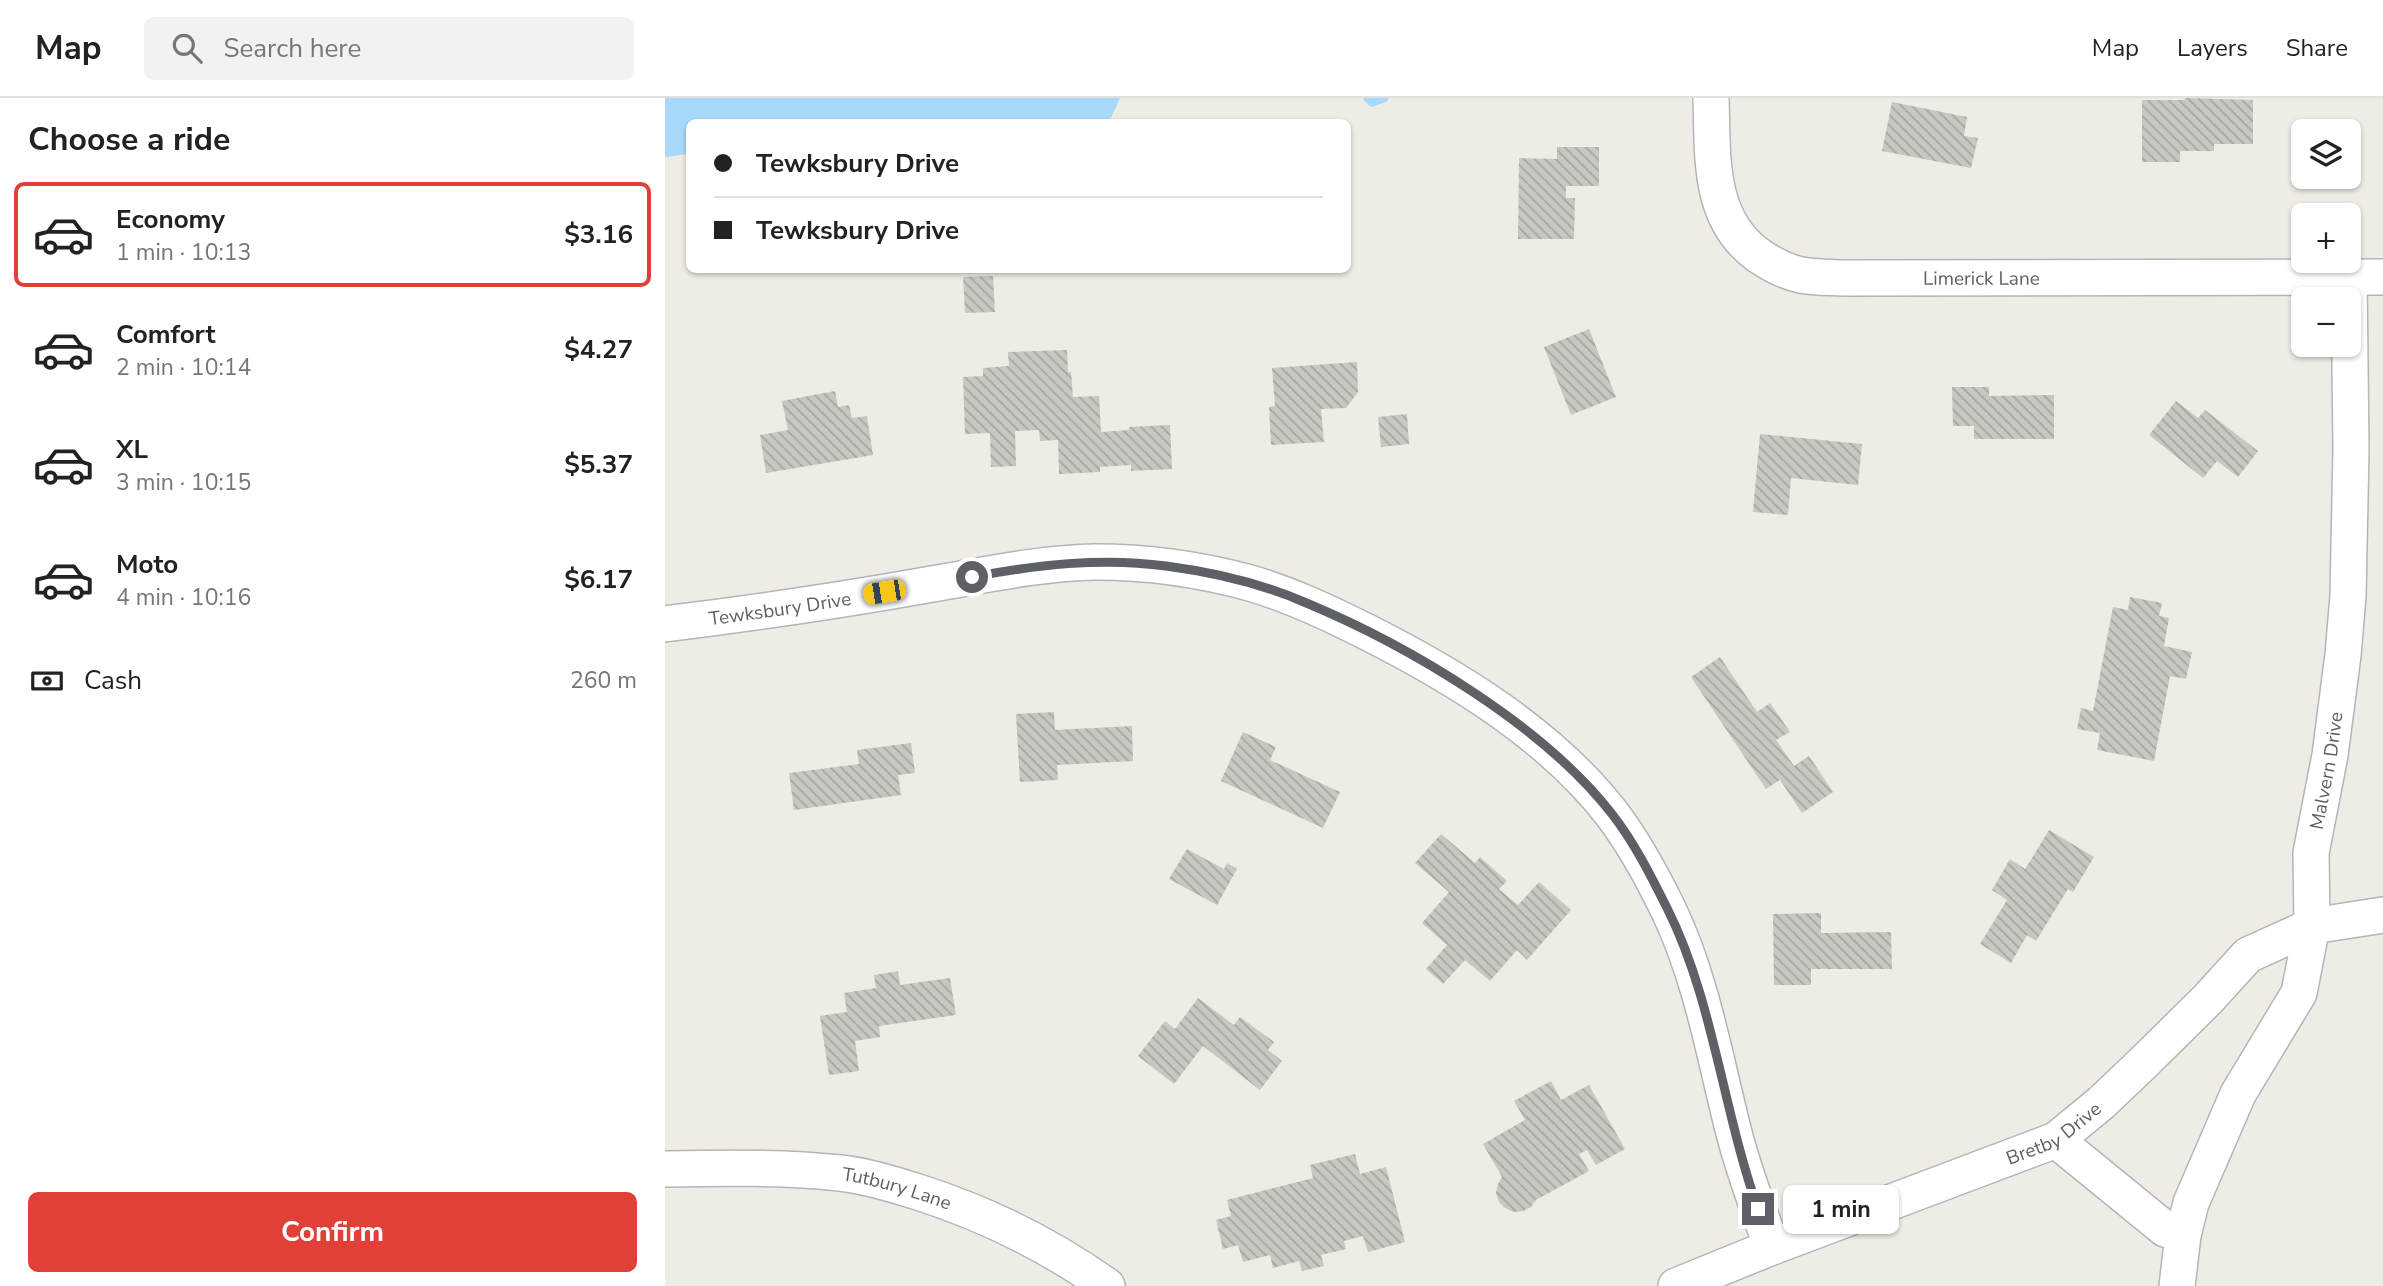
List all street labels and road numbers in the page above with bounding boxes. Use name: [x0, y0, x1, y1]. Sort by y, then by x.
street label: Limerick Lane: [1923, 266, 2040, 292]
street label: Tewksbury Drive: [707, 586, 853, 632]
street label: Malvern Drive: [2304, 710, 2349, 832]
street label: Bretby Drive: [2003, 1096, 2107, 1172]
street label: Tutbury Lane: [841, 1161, 955, 1216]

